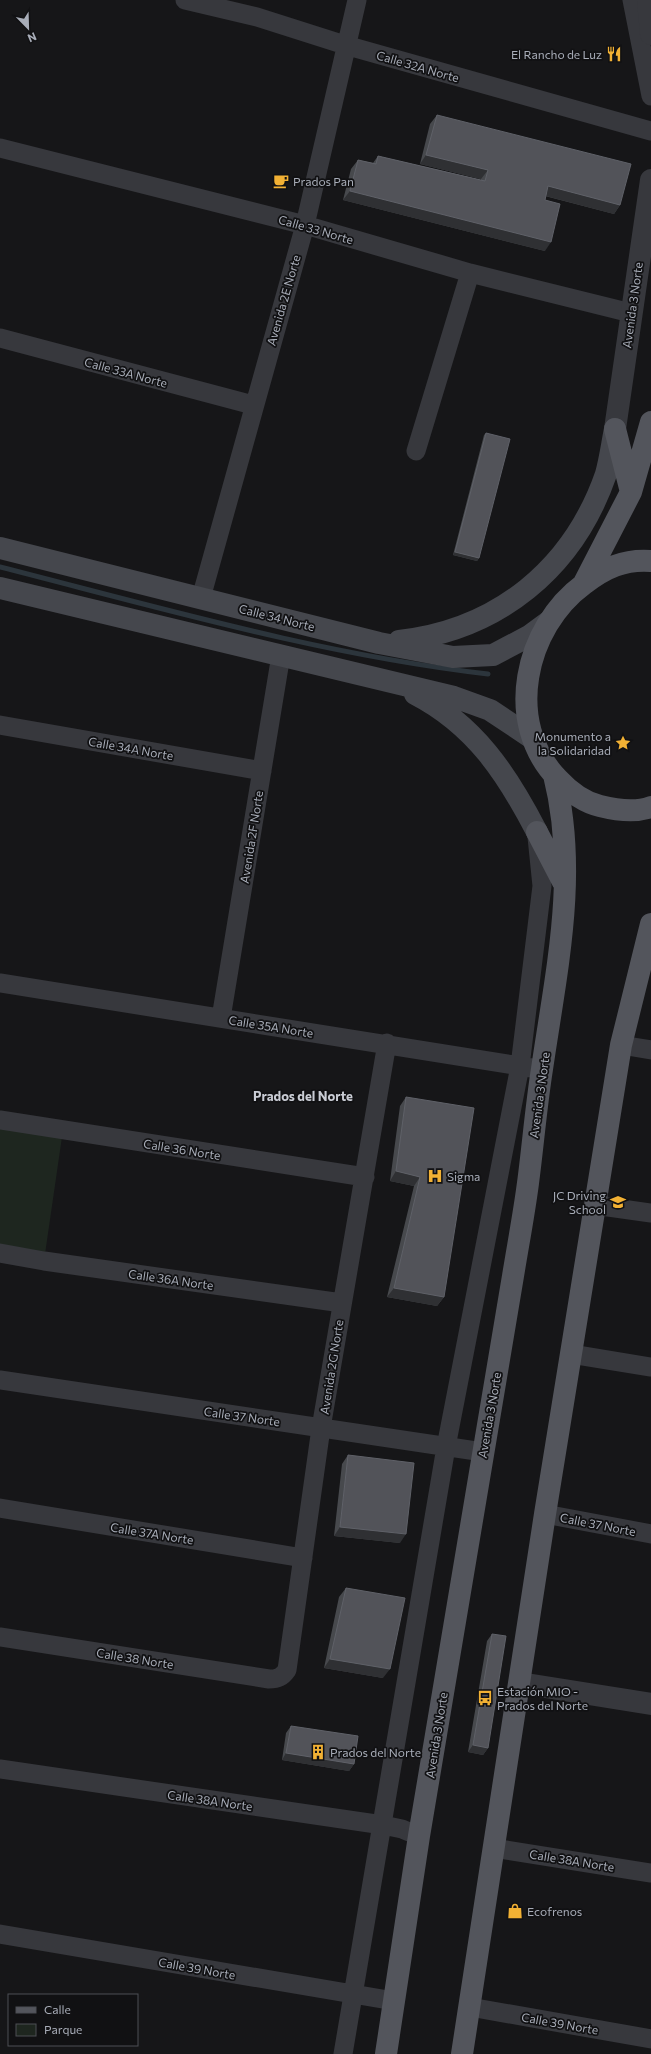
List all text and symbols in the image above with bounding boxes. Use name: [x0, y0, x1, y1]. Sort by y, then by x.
north arrow: [8, 8, 48, 48]
text: N: [26, 30, 38, 45]
restaurant icon: El Rancho de Luz: [605, 45, 623, 63]
street label: Calle 32A Norte: [375, 47, 461, 85]
place label: El Rancho de Luz: [511, 47, 602, 61]
cafe icon: Prados Pan: [272, 172, 290, 190]
place label: Prados Pan: [293, 174, 354, 188]
street label: Calle 33 Norte: [277, 212, 355, 246]
street label: Avenida 2E Norte: [263, 253, 303, 347]
street label: Avenida 3 Norte: [619, 261, 645, 349]
street label: Calle 33A Norte: [83, 354, 169, 390]
street label: Calle 34 Norte: [238, 601, 316, 633]
place label: Monumento a la Solidaridad: [535, 729, 611, 757]
street label: Calle 34A Norte: [87, 734, 175, 762]
place icon: Monumento a la Solidaridad: [614, 734, 632, 752]
street label: Avenida 2F Norte: [237, 790, 265, 884]
street label: Calle 35A Norte: [228, 1012, 314, 1040]
street label: Avenida 3 Norte: [526, 1051, 552, 1139]
district label: Prados del Norte: [253, 1088, 353, 1104]
street label: Calle 36 Norte: [142, 1136, 222, 1162]
hospital icon: Sigma: [426, 1167, 444, 1185]
place label: Sigma: [447, 1169, 480, 1183]
place label: JC Driving School: [553, 1188, 606, 1216]
school or university icon: JC Driving School: [609, 1193, 627, 1211]
street label: Calle 36A Norte: [128, 1266, 214, 1292]
street label: Avenida 2G Norte: [317, 1319, 345, 1415]
street label: Avenida 3 Norte: [475, 1371, 503, 1459]
street label: Calle 37 Norte: [203, 1404, 281, 1428]
street label: Calle 37 Norte: [559, 1510, 637, 1538]
street label: Calle 37A Norte: [109, 1520, 195, 1546]
street label: Calle 38 Norte: [95, 1645, 175, 1671]
place label: Estación MIO - Prados del Norte: [497, 1684, 588, 1712]
bus stop icon: Estación MIO - Prados del Norte: [476, 1689, 494, 1707]
street label: Avenida 3 Norte: [422, 1691, 450, 1779]
building icon: Prados del Norte: [309, 1743, 327, 1761]
place label: Prados del Norte: [330, 1745, 421, 1759]
street label: Calle 38A Norte: [167, 1787, 253, 1813]
street label: Calle 38A Norte: [529, 1846, 615, 1874]
shop icon: Ecofrenos: [506, 1902, 524, 1920]
place label: Ecofrenos: [527, 1904, 582, 1918]
street label: Calle 39 Norte: [157, 1954, 237, 1982]
legend: [8, 1994, 138, 2046]
text: Calle: [44, 2002, 71, 2016]
street label: Calle 39 Norte: [520, 2009, 600, 2037]
text: Parque: [44, 2022, 82, 2036]

